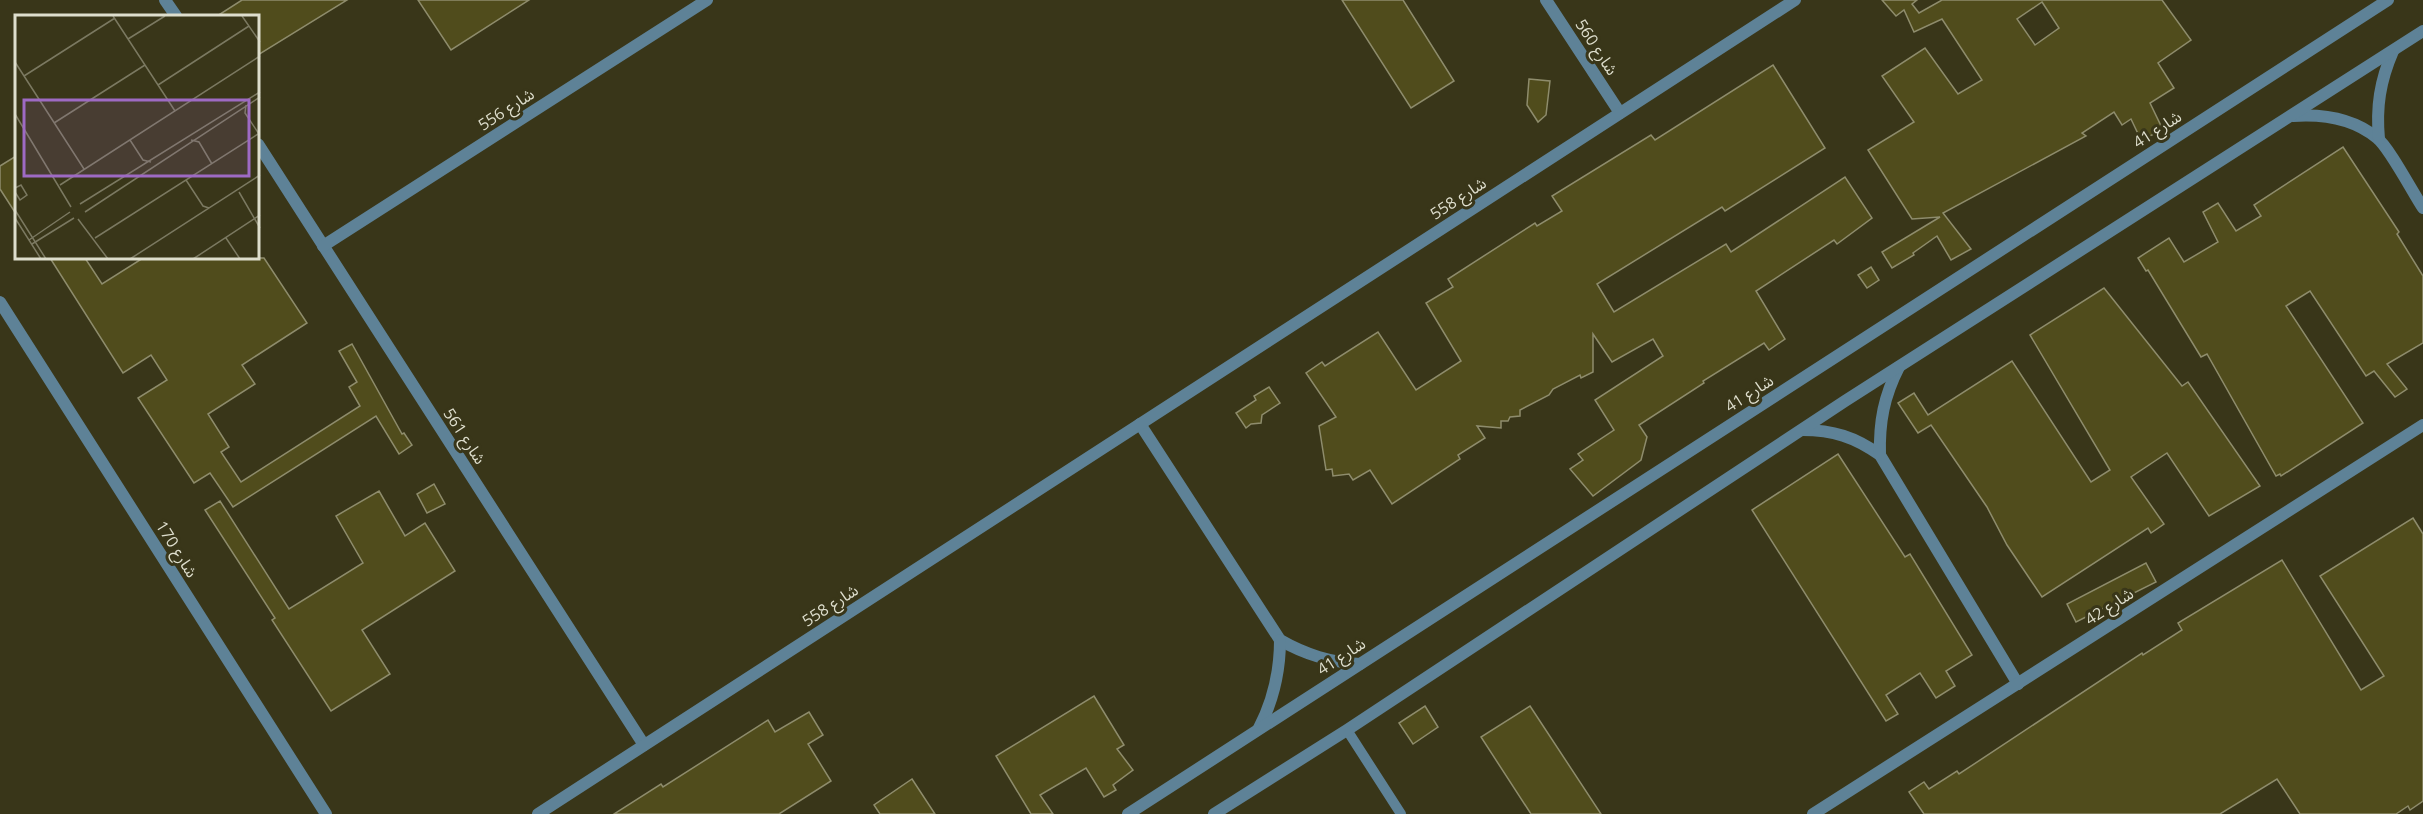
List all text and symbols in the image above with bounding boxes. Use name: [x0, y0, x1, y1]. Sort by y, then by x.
inset map: [15, 15, 260, 260]
street label: شارع 560: [1569, 15, 1623, 80]
street label: شارع 556: [474, 83, 539, 137]
street label: شارع 41: [2129, 105, 2187, 155]
street label: شارع 558: [1426, 172, 1491, 226]
street label: شارع 41: [1721, 369, 1779, 419]
street label: شارع 561: [437, 404, 491, 469]
street label: شارع 170: [149, 517, 203, 583]
street label: شارع 558: [798, 579, 863, 633]
street label: شارع 42: [2081, 582, 2139, 632]
street label: شارع 41: [1313, 632, 1371, 682]

